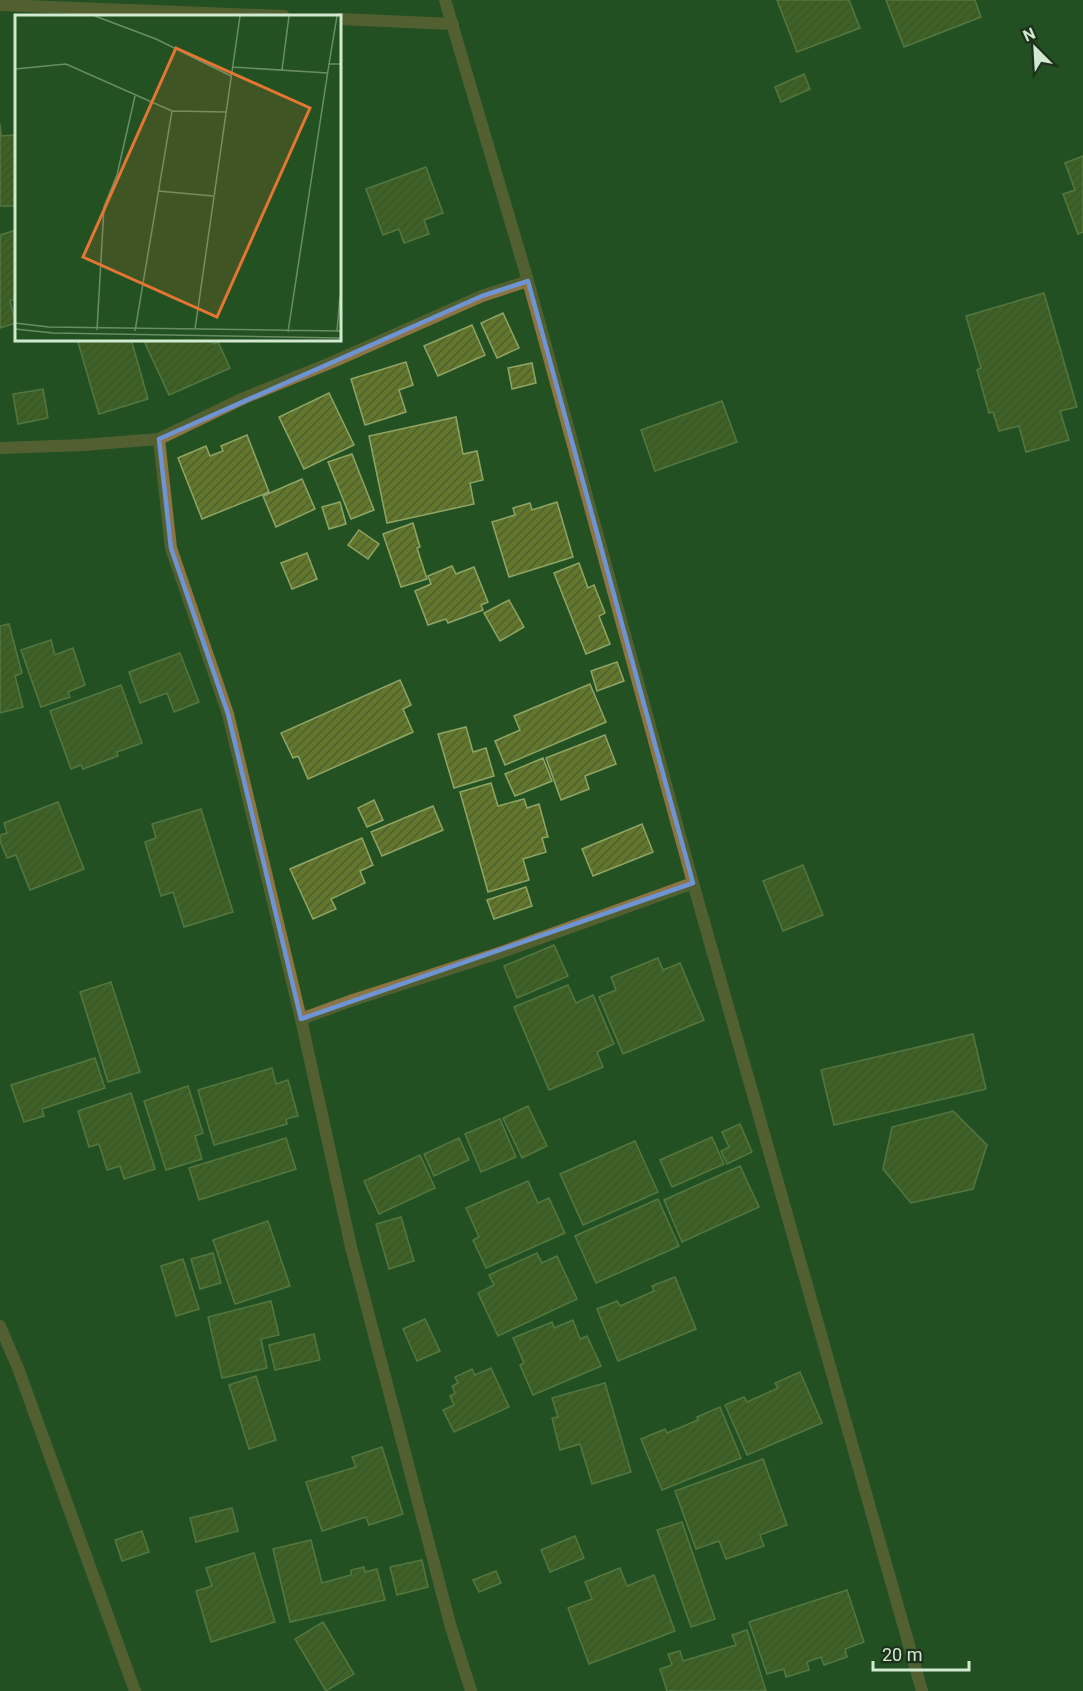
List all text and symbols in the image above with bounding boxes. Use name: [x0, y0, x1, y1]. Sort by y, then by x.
inset map: [15, 15, 340, 340]
north arrow: [1005, 18, 1065, 78]
text: N: [1020, 24, 1038, 46]
scale bar: [873, 1634, 969, 1672]
text: 20 m: [882, 1644, 922, 1665]

